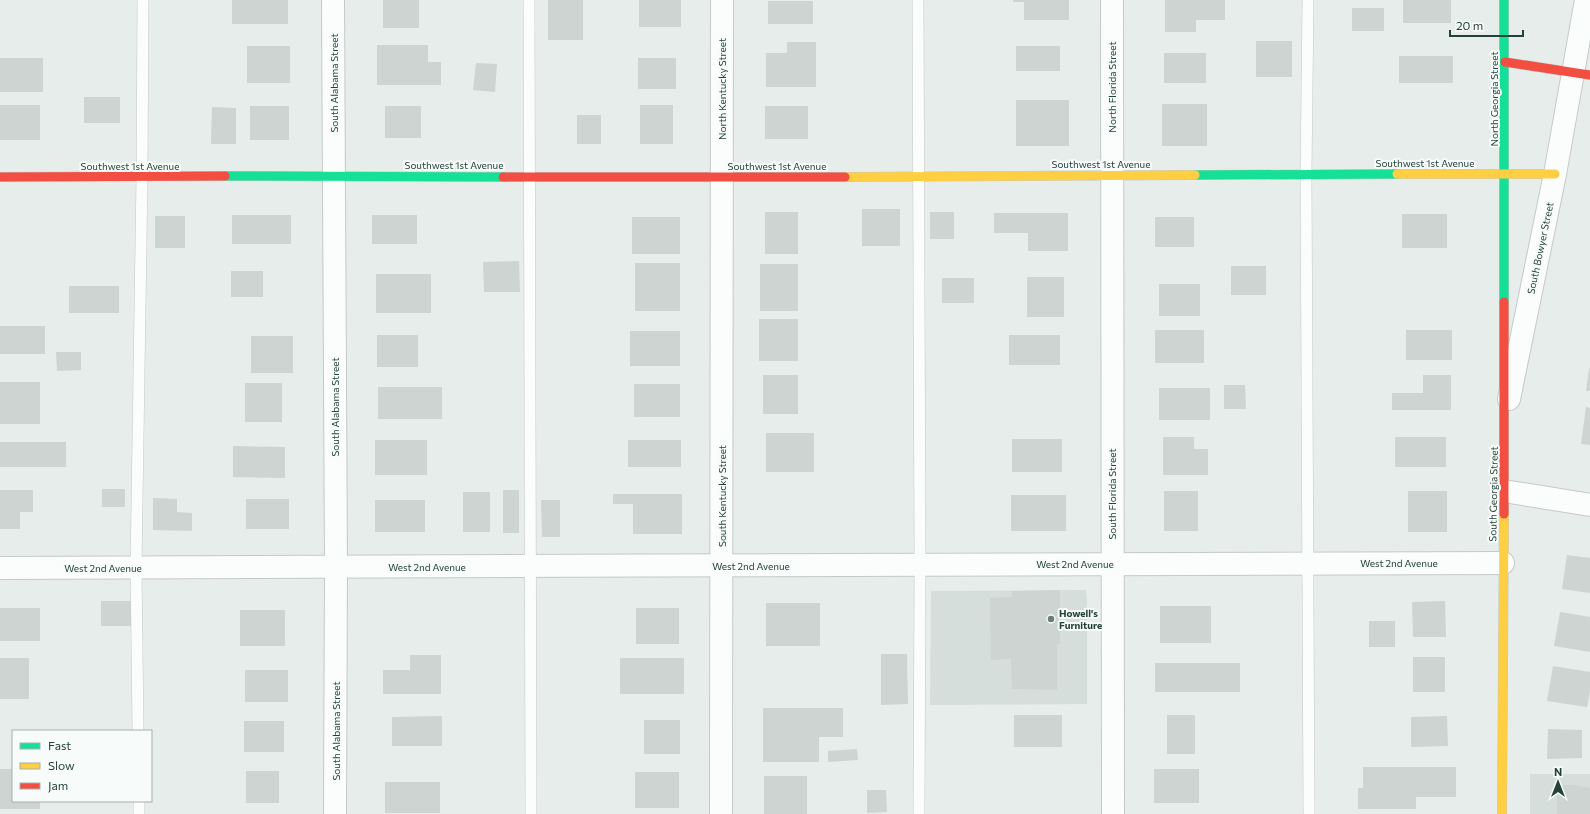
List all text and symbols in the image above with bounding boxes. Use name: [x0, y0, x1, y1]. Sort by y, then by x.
scale bar: [1450, 12, 1523, 38]
text: 20 m: [1456, 18, 1483, 32]
street label: South Alabama Street: [328, 33, 340, 133]
street label: North Kentucky Street: [716, 38, 728, 140]
street label: North Florida Street: [1106, 41, 1118, 133]
street label: North Georgia Street: [1488, 51, 1500, 147]
street label: Southwest 1st Avenue: [1376, 157, 1474, 169]
street label: Southwest 1st Avenue: [1052, 158, 1150, 170]
street label: Southwest 1st Avenue: [405, 159, 503, 171]
street label: Southwest 1st Avenue: [81, 160, 179, 172]
street label: Southwest 1st Avenue: [728, 160, 826, 172]
street label: South Bowyer Street: [1524, 201, 1556, 295]
street label: South Alabama Street: [329, 357, 341, 457]
street label: South Kentucky Street: [716, 445, 728, 547]
street label: South Georgia Street: [1486, 446, 1500, 542]
street label: South Florida Street: [1106, 448, 1118, 540]
street label: West 2nd Avenue: [1360, 557, 1438, 569]
street label: West 2nd Avenue: [1036, 558, 1114, 570]
street label: West 2nd Avenue: [712, 560, 790, 572]
street label: West 2nd Avenue: [388, 561, 466, 573]
street label: West 2nd Avenue: [64, 562, 142, 574]
place label: Howell's Furniture: [1059, 607, 1102, 631]
marker: Howell's Furniture: [1046, 614, 1056, 624]
street label: South Alabama Street: [330, 681, 342, 781]
legend: [12, 730, 152, 802]
text: Fast: [48, 738, 71, 752]
text: Slow: [48, 758, 75, 772]
north arrow: [1538, 762, 1578, 802]
text: N: [1554, 765, 1562, 778]
text: Jam: [48, 778, 68, 793]

